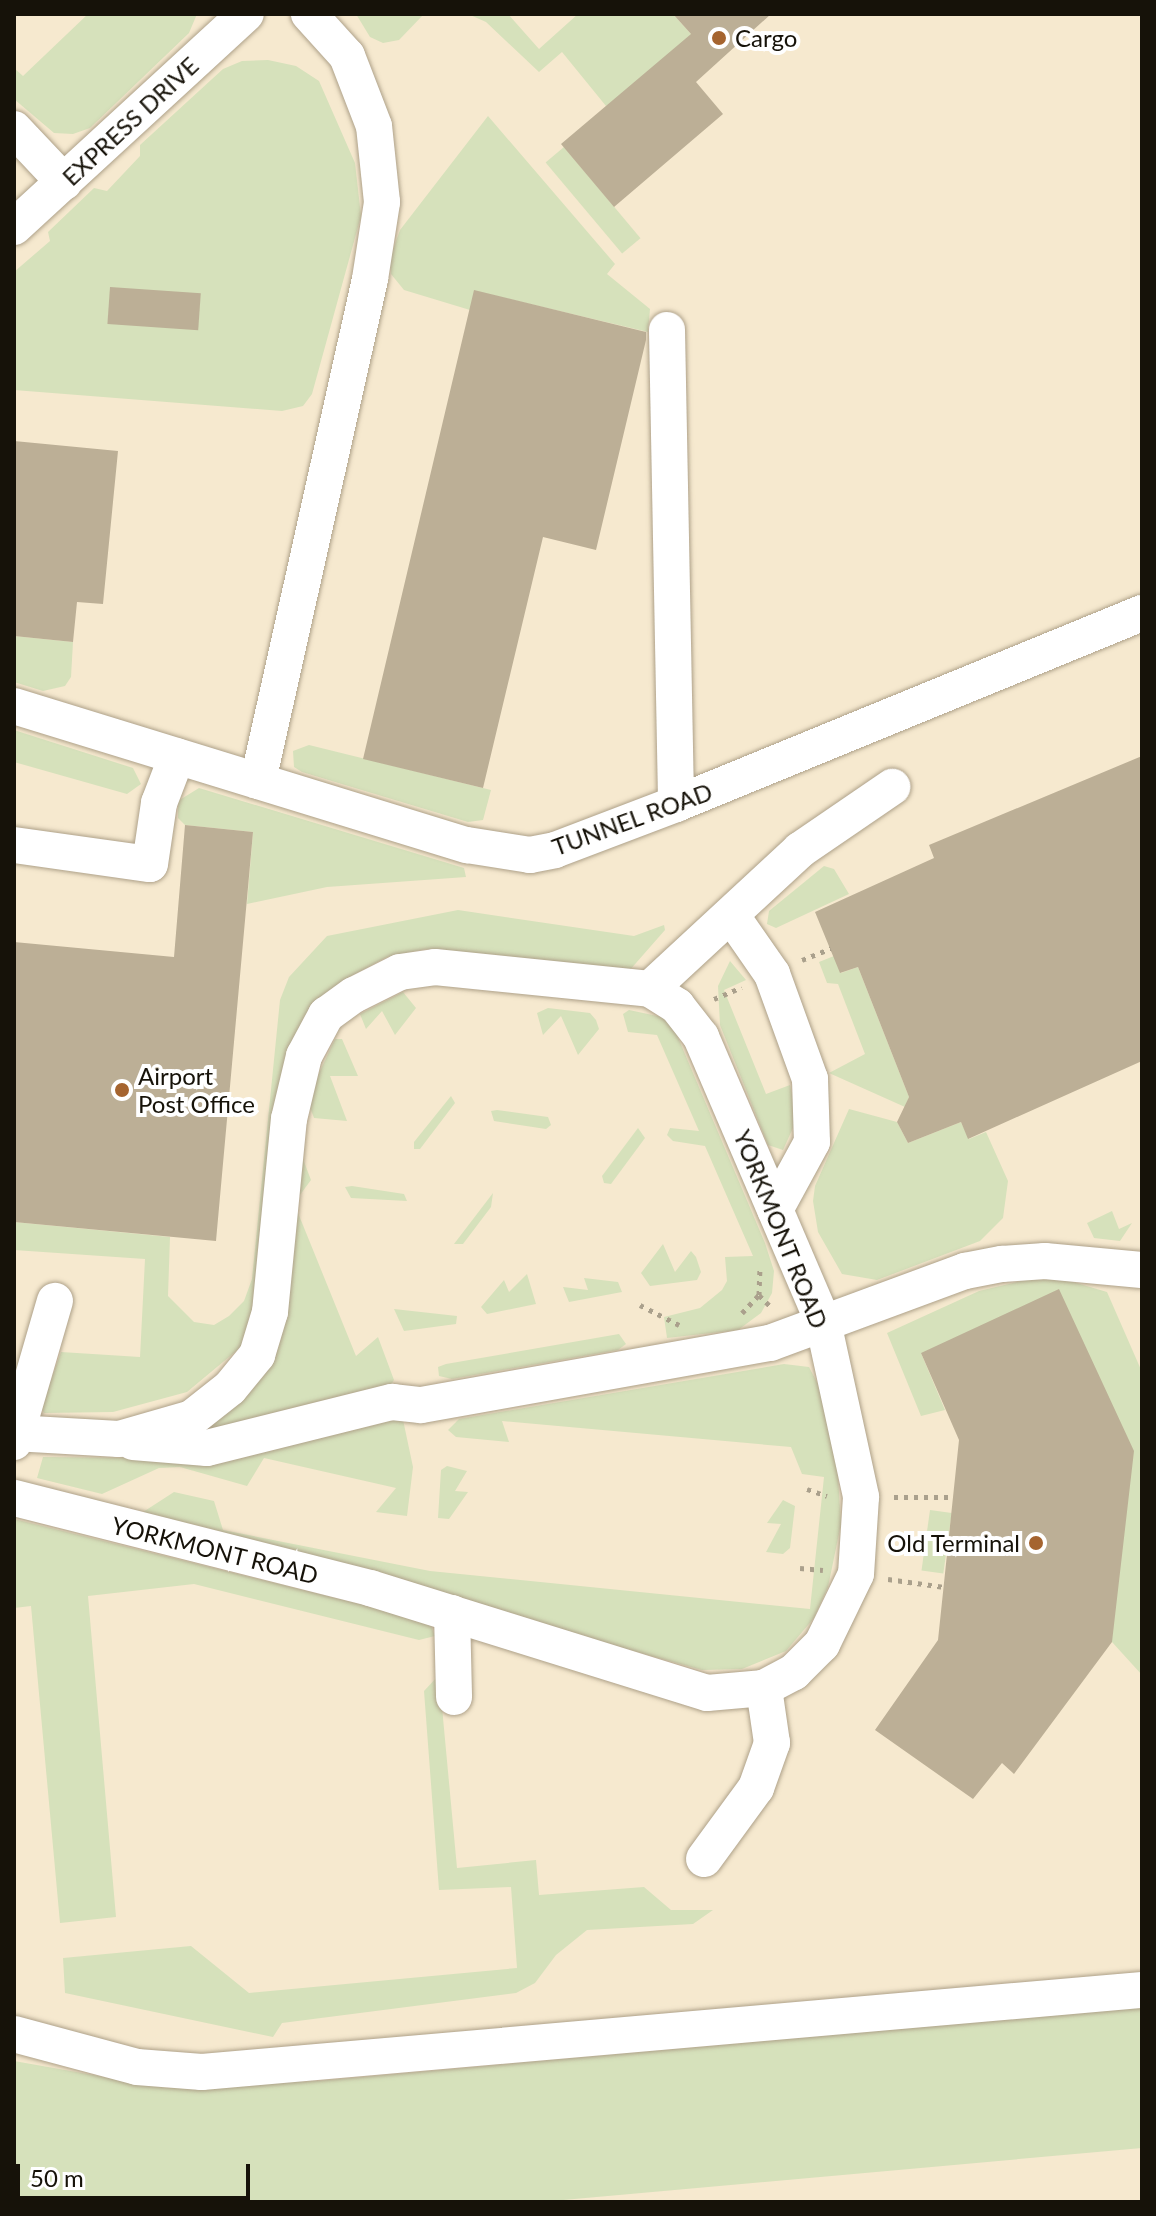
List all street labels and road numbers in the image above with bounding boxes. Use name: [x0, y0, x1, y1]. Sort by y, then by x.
street label: EXPRESS DRIVE: [56, 51, 204, 191]
street label: TUNNEL ROAD: [548, 777, 716, 861]
street label: YORKMONT ROAD: [728, 1125, 834, 1333]
street label: YORKMONT ROAD: [108, 1510, 322, 1590]

